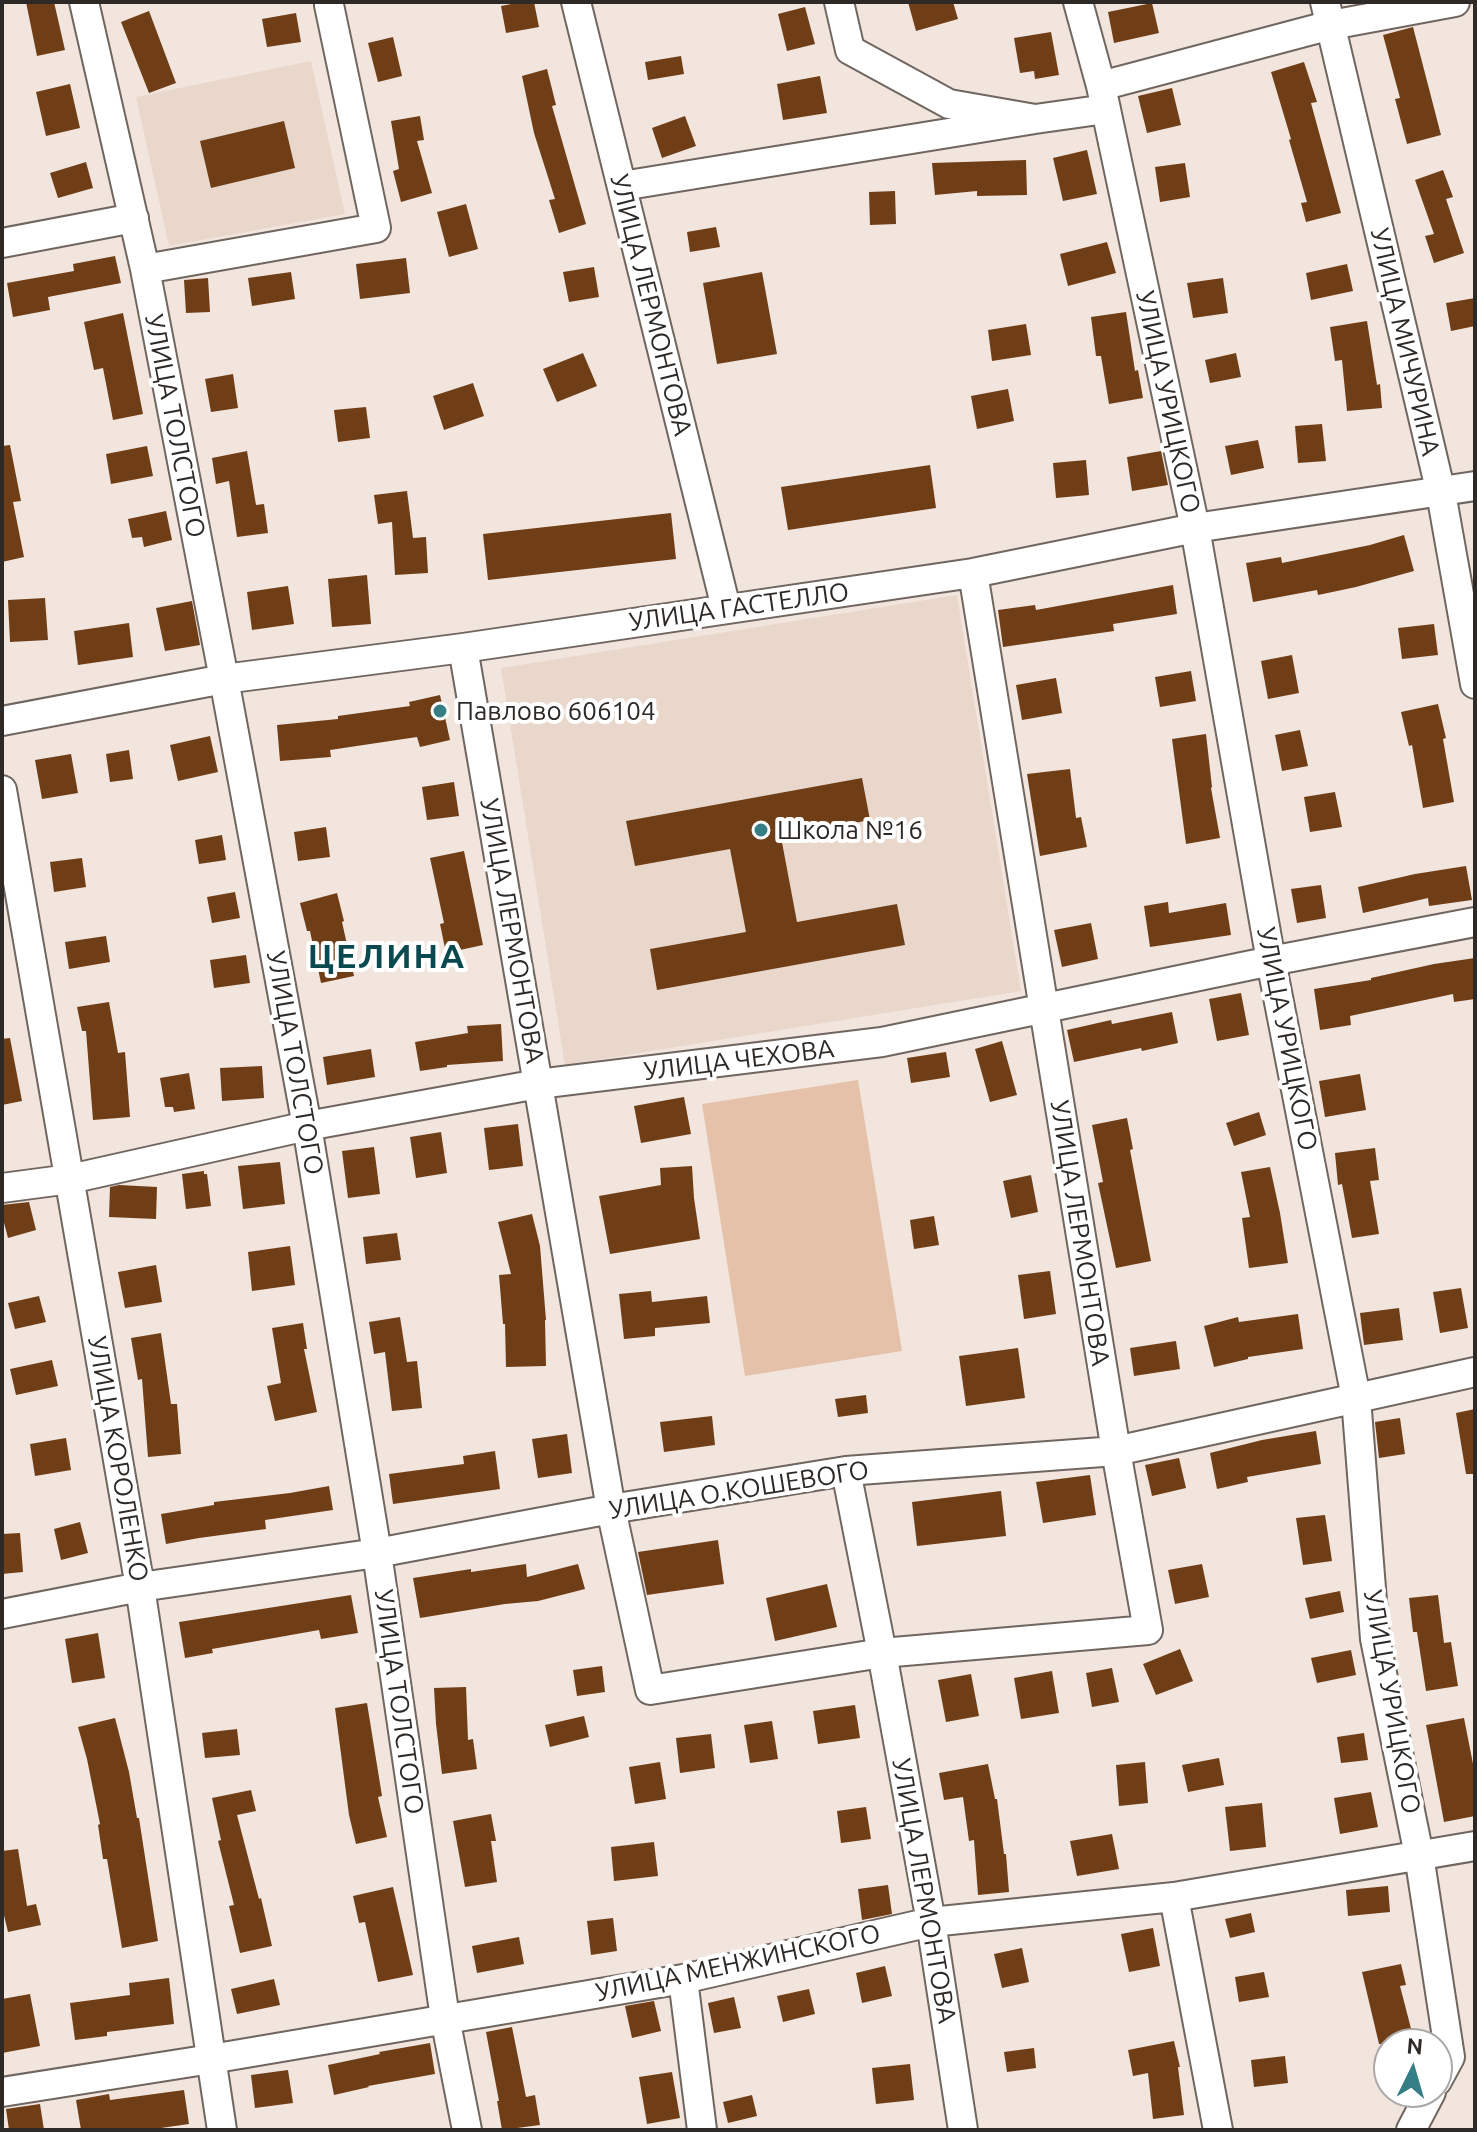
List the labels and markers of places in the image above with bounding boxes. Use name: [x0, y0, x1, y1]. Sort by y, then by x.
place label: Павлово 606104: [456, 695, 656, 727]
marker: Павлово 606104: [431, 702, 449, 720]
place label: Школа №16: [777, 814, 923, 846]
marker: Школа №16: [752, 821, 770, 839]

